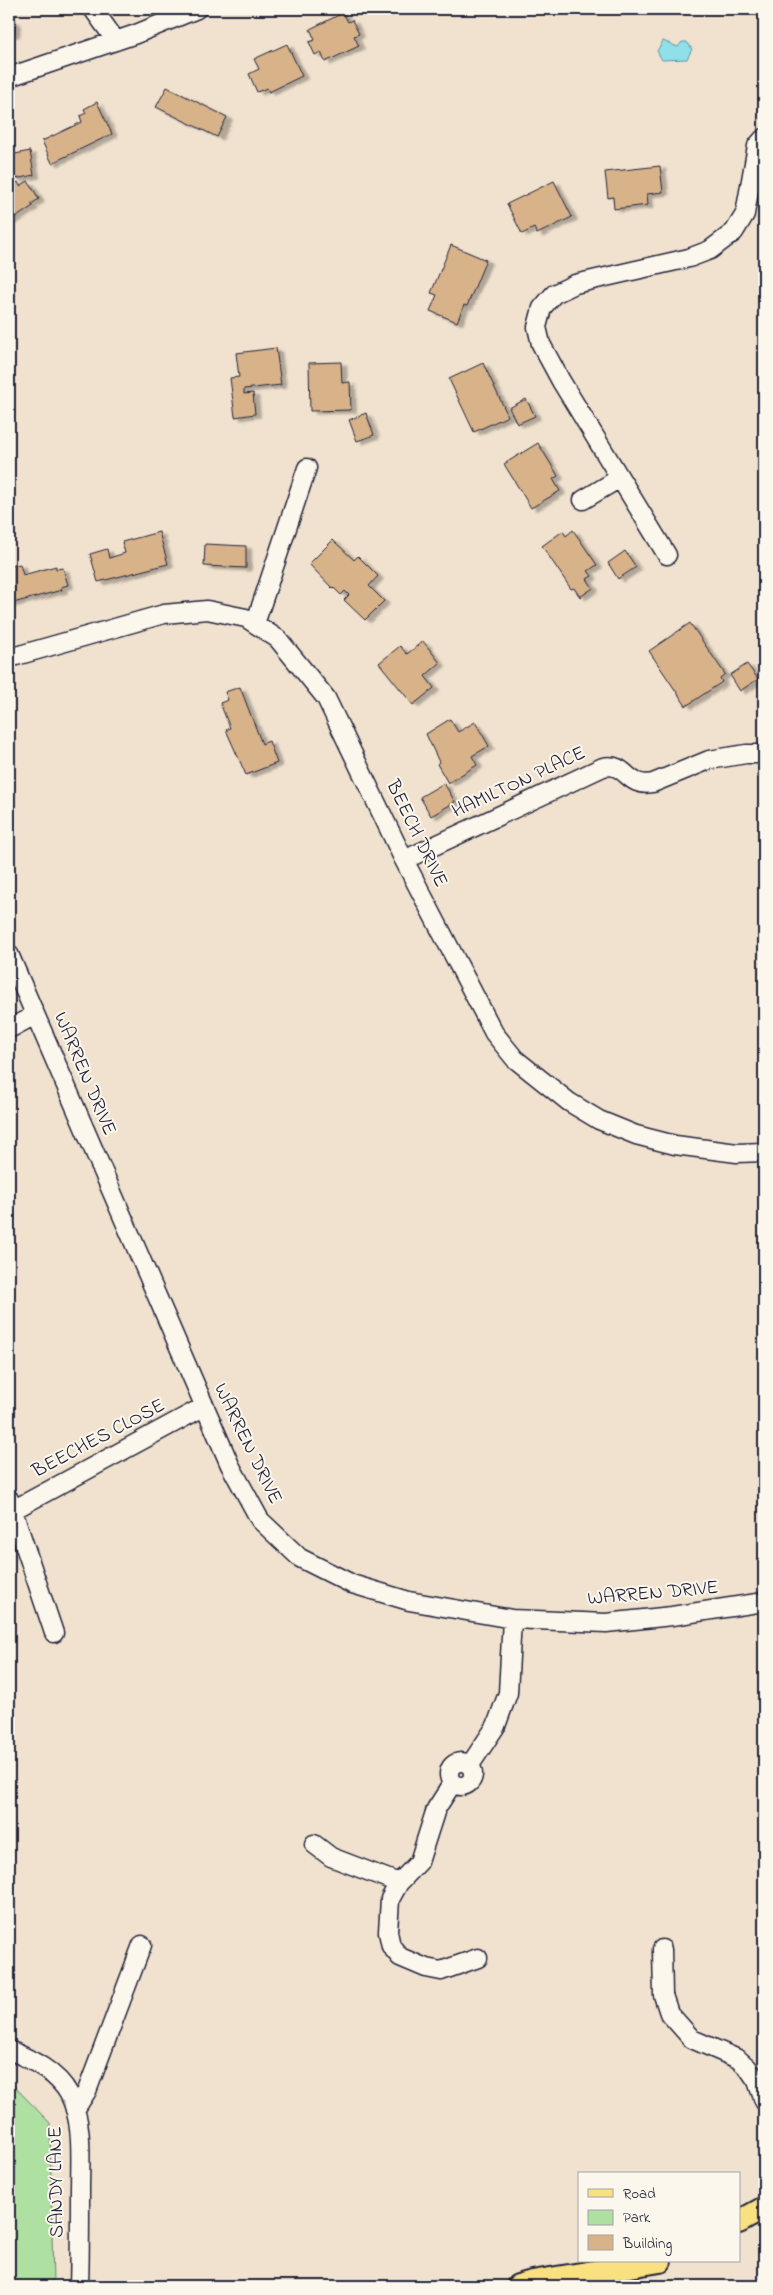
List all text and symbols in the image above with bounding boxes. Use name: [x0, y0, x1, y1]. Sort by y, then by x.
street label: HAMILTON PLACE: [447, 739, 591, 827]
street label: BEECH DRIVE: [377, 775, 454, 893]
street label: WARREN DRIVE: [45, 1008, 123, 1140]
street label: WARREN DRIVE: [205, 1379, 289, 1509]
street label: BEECHES CLOSE: [27, 1392, 171, 1487]
street label: WARREN DRIVE: [586, 1574, 720, 1614]
street label: SANDY LANE: [42, 2126, 72, 2238]
legend: [578, 2172, 740, 2262]
text: Road: [623, 2183, 656, 2205]
text: Park: [623, 2207, 651, 2229]
text: Building: [622, 2233, 672, 2256]

